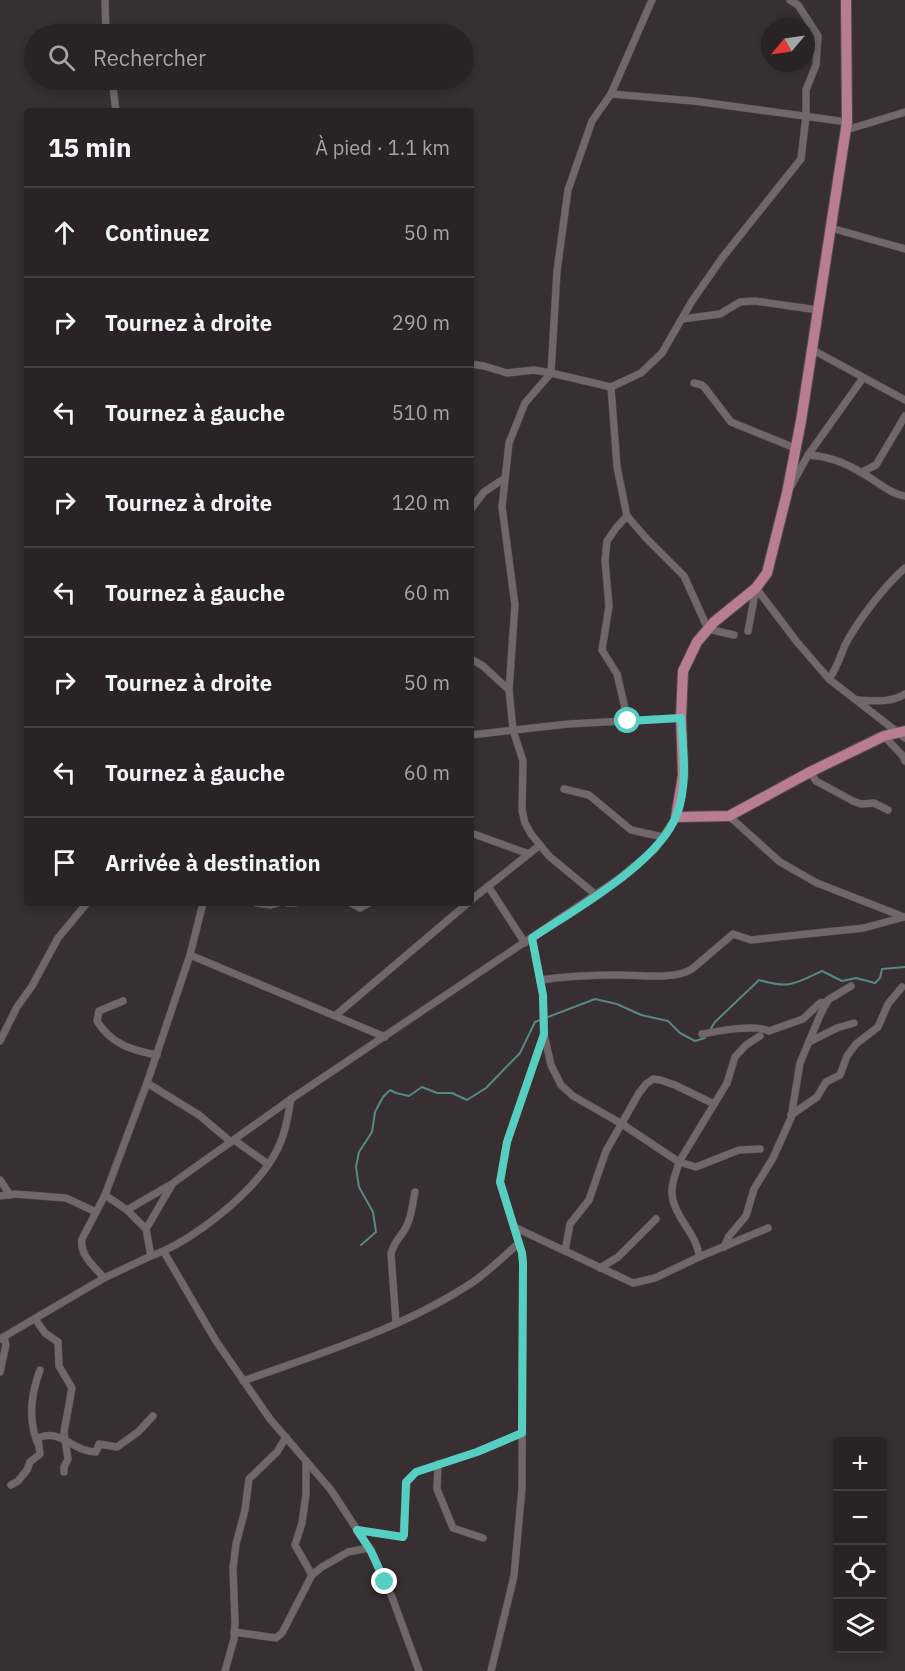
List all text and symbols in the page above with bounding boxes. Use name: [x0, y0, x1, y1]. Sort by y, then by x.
north arrow: [761, 18, 815, 72]
search box: [24, 24, 474, 90]
icon: search: [45, 41, 78, 74]
text: Rechercher: [93, 43, 206, 72]
text: 15 min: [48, 130, 132, 164]
text: À pied · 1.1 km: [315, 134, 450, 161]
icon: ahead: [48, 216, 81, 249]
text: Continuez: [105, 218, 209, 247]
text: 50 m: [404, 219, 450, 246]
icon: right: [48, 306, 81, 339]
text: Tournez à droite: [105, 308, 272, 337]
text: 290 m: [392, 309, 450, 336]
icon: left: [48, 396, 81, 429]
text: Tournez à gauche: [105, 398, 285, 427]
text: 510 m: [392, 399, 450, 426]
icon: right: [48, 486, 81, 519]
text: Tournez à droite: [105, 488, 272, 517]
text: 120 m: [392, 489, 450, 516]
icon: left: [48, 576, 81, 609]
text: Tournez à gauche: [105, 578, 285, 607]
text: 60 m: [404, 579, 450, 606]
icon: right: [48, 666, 81, 699]
text: Tournez à droite: [105, 668, 272, 697]
text: 50 m: [404, 669, 450, 696]
route start: [614, 707, 640, 733]
icon: left: [48, 756, 81, 789]
text: Tournez à gauche: [105, 758, 285, 787]
text: 60 m: [404, 759, 450, 786]
icon: arrive: [48, 846, 81, 879]
text: Arrivée à destination: [105, 848, 321, 877]
map controls: [833, 1437, 887, 1653]
button: +: [833, 1437, 887, 1491]
button: −: [833, 1491, 887, 1545]
button: locate: [833, 1545, 887, 1599]
route end: [371, 1568, 397, 1594]
button: layers: [833, 1599, 887, 1653]

